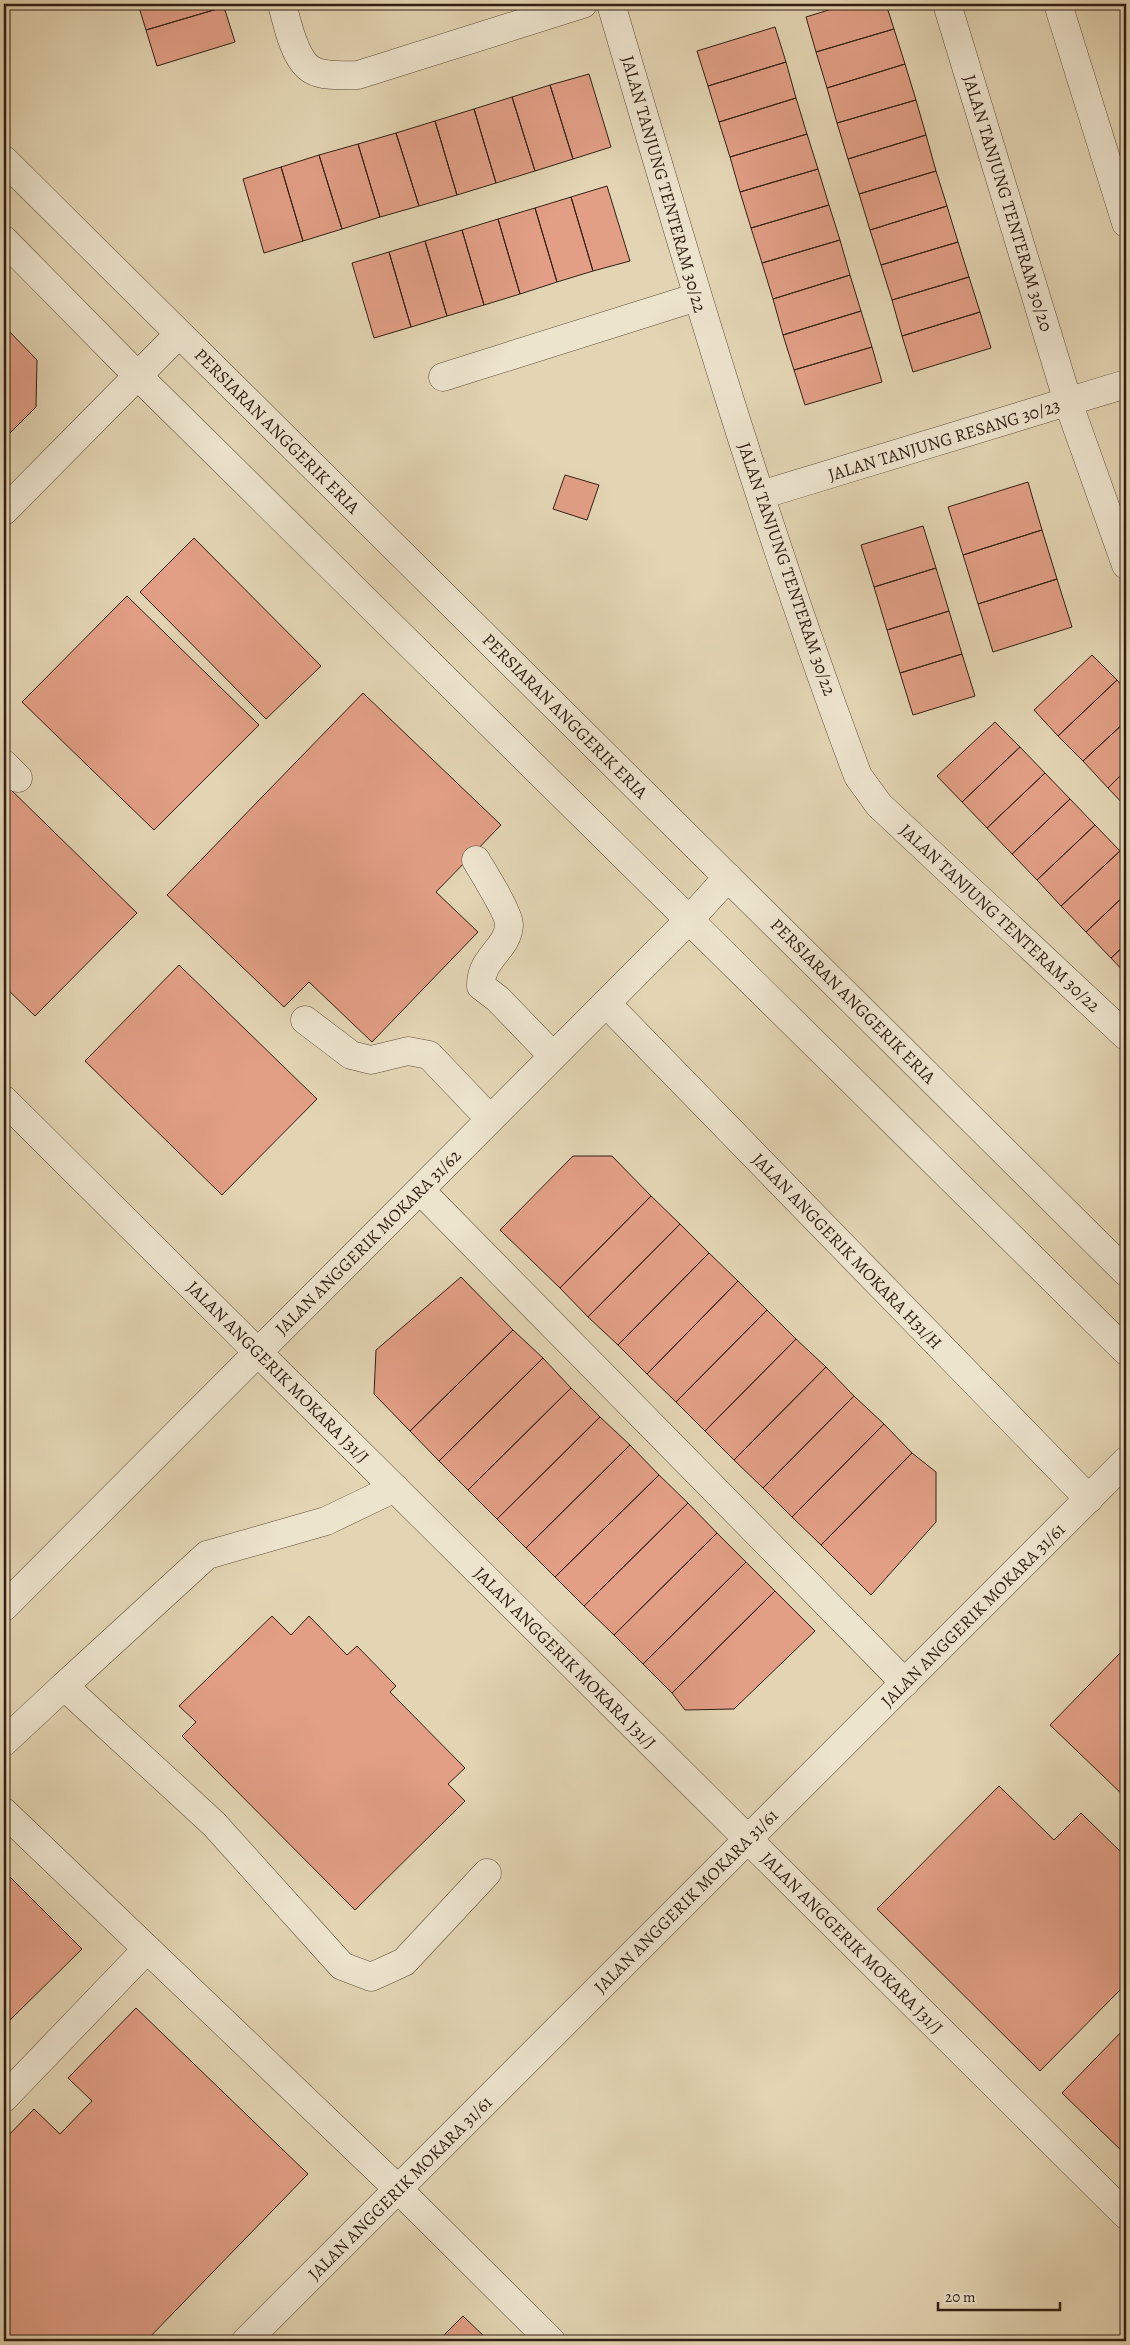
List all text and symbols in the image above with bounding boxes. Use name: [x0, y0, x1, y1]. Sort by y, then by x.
street label: JALAN TANJUNG TENTERAM 30/22: [616, 53, 712, 316]
street label: JALAN TANJUNG TENTERAM 30/20: [957, 72, 1059, 334]
street label: PERSIARAN ANGGERIK ERIA: [189, 343, 365, 519]
street label: JALAN TANJUNG RESANG 30/23: [825, 393, 1063, 487]
street label: JALAN TANJUNG TENTERAM 30/22: [732, 439, 842, 699]
street label: PERSIARAN ANGGERIK ERIA: [477, 628, 653, 804]
street label: JALAN TANJUNG TENTERAM 30/22: [894, 818, 1106, 1018]
street label: PERSIARAN ANGGERIK ERIA: [765, 913, 941, 1089]
street label: JALAN ANGGERIK MOKARA 31/62: [270, 1143, 467, 1340]
street label: JALAN ANGGERIK MOKARA H31/H: [747, 1148, 947, 1354]
street label: JALAN ANGGERIK MOKARA J31/J: [182, 1276, 374, 1468]
street label: JALAN ANGGERIK MOKARA 31/61: [876, 1518, 1070, 1712]
street label: JALAN ANGGERIK MOKARA J31/J: [469, 1562, 661, 1754]
street label: JALAN ANGGERIK MOKARA 31/61: [589, 1804, 783, 1998]
street label: JALAN ANGGERIK MOKARA J31/J: [756, 1847, 948, 2039]
street label: JALAN ANGGERIK MOKARA 31/61: [303, 2091, 497, 2285]
scale bar: [938, 2280, 1060, 2312]
text: 20 m: [945, 2287, 976, 2307]

